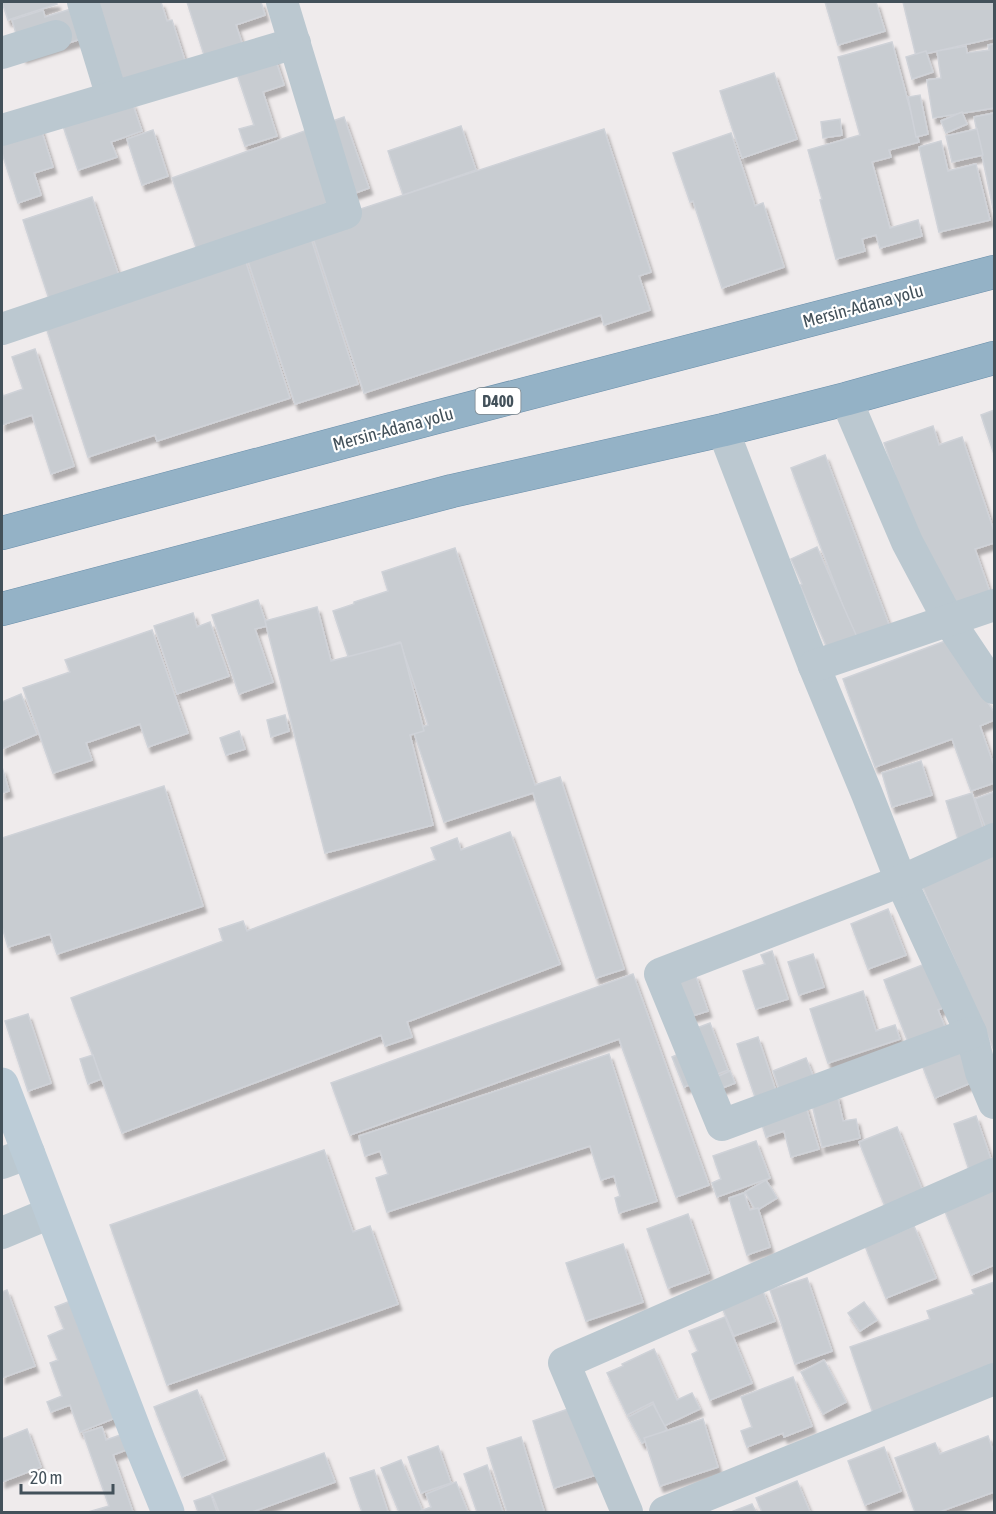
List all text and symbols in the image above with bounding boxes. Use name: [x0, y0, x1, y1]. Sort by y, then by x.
street label: Mersin-Adana yolu: [800, 279, 925, 332]
road number: D400: [476, 388, 520, 414]
street label: Mersin-Adana yolu: [330, 402, 455, 455]
scale bar: [21, 1457, 112, 1495]
text: 20 m: [30, 1467, 62, 1488]

